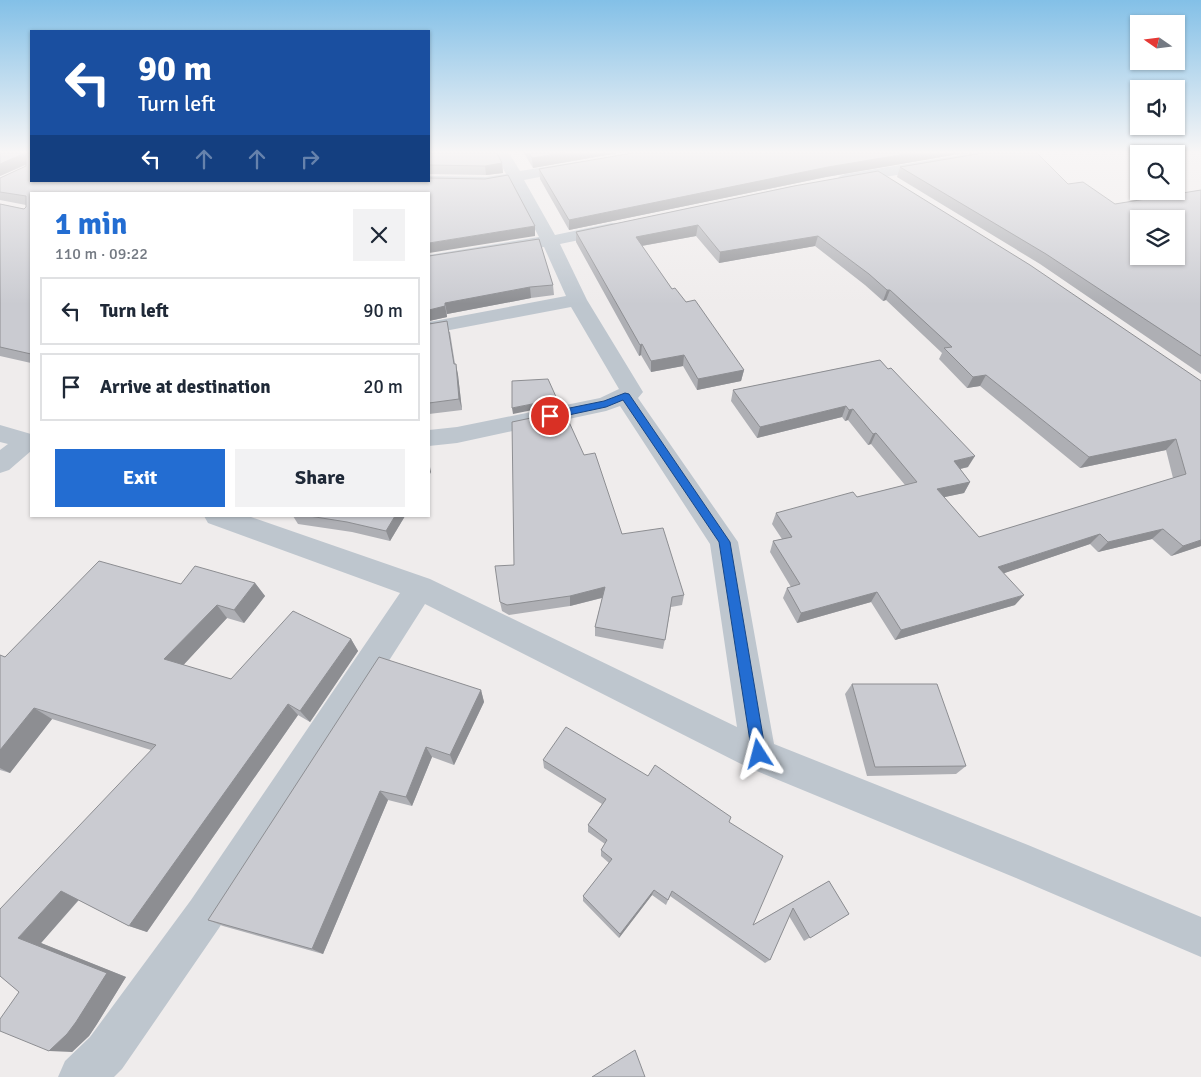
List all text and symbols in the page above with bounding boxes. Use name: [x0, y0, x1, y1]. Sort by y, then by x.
north arrow: [1130, 15, 1185, 70]
map controls: [1130, 15, 1185, 265]
text: 90 m: [138, 47, 212, 90]
icon: left: [55, 50, 120, 115]
button: sound: [1130, 80, 1185, 135]
text: Turn left: [138, 90, 216, 117]
icon: left: [137, 145, 165, 173]
icon: ahead: [190, 145, 218, 173]
icon: ahead: [243, 145, 271, 173]
icon: right: [296, 145, 324, 173]
button: search: [1130, 145, 1185, 200]
text: 1 min: [55, 206, 127, 243]
button: close: [353, 209, 405, 261]
button: layers: [1130, 210, 1185, 265]
text: 110 m · 09:22: [55, 244, 148, 264]
icon: left: [57, 297, 85, 325]
text: Turn left: [100, 299, 169, 323]
text: 90 m: [363, 299, 403, 323]
icon: arrive: [57, 373, 85, 401]
text: Arrive at destination: [100, 375, 271, 399]
text: 20 m: [363, 375, 403, 399]
pin: [529, 395, 571, 437]
icon: arrive: [536, 402, 564, 430]
button: Exit: [55, 449, 225, 507]
button: Share: [235, 449, 405, 507]
position arrow: [732, 727, 784, 779]

